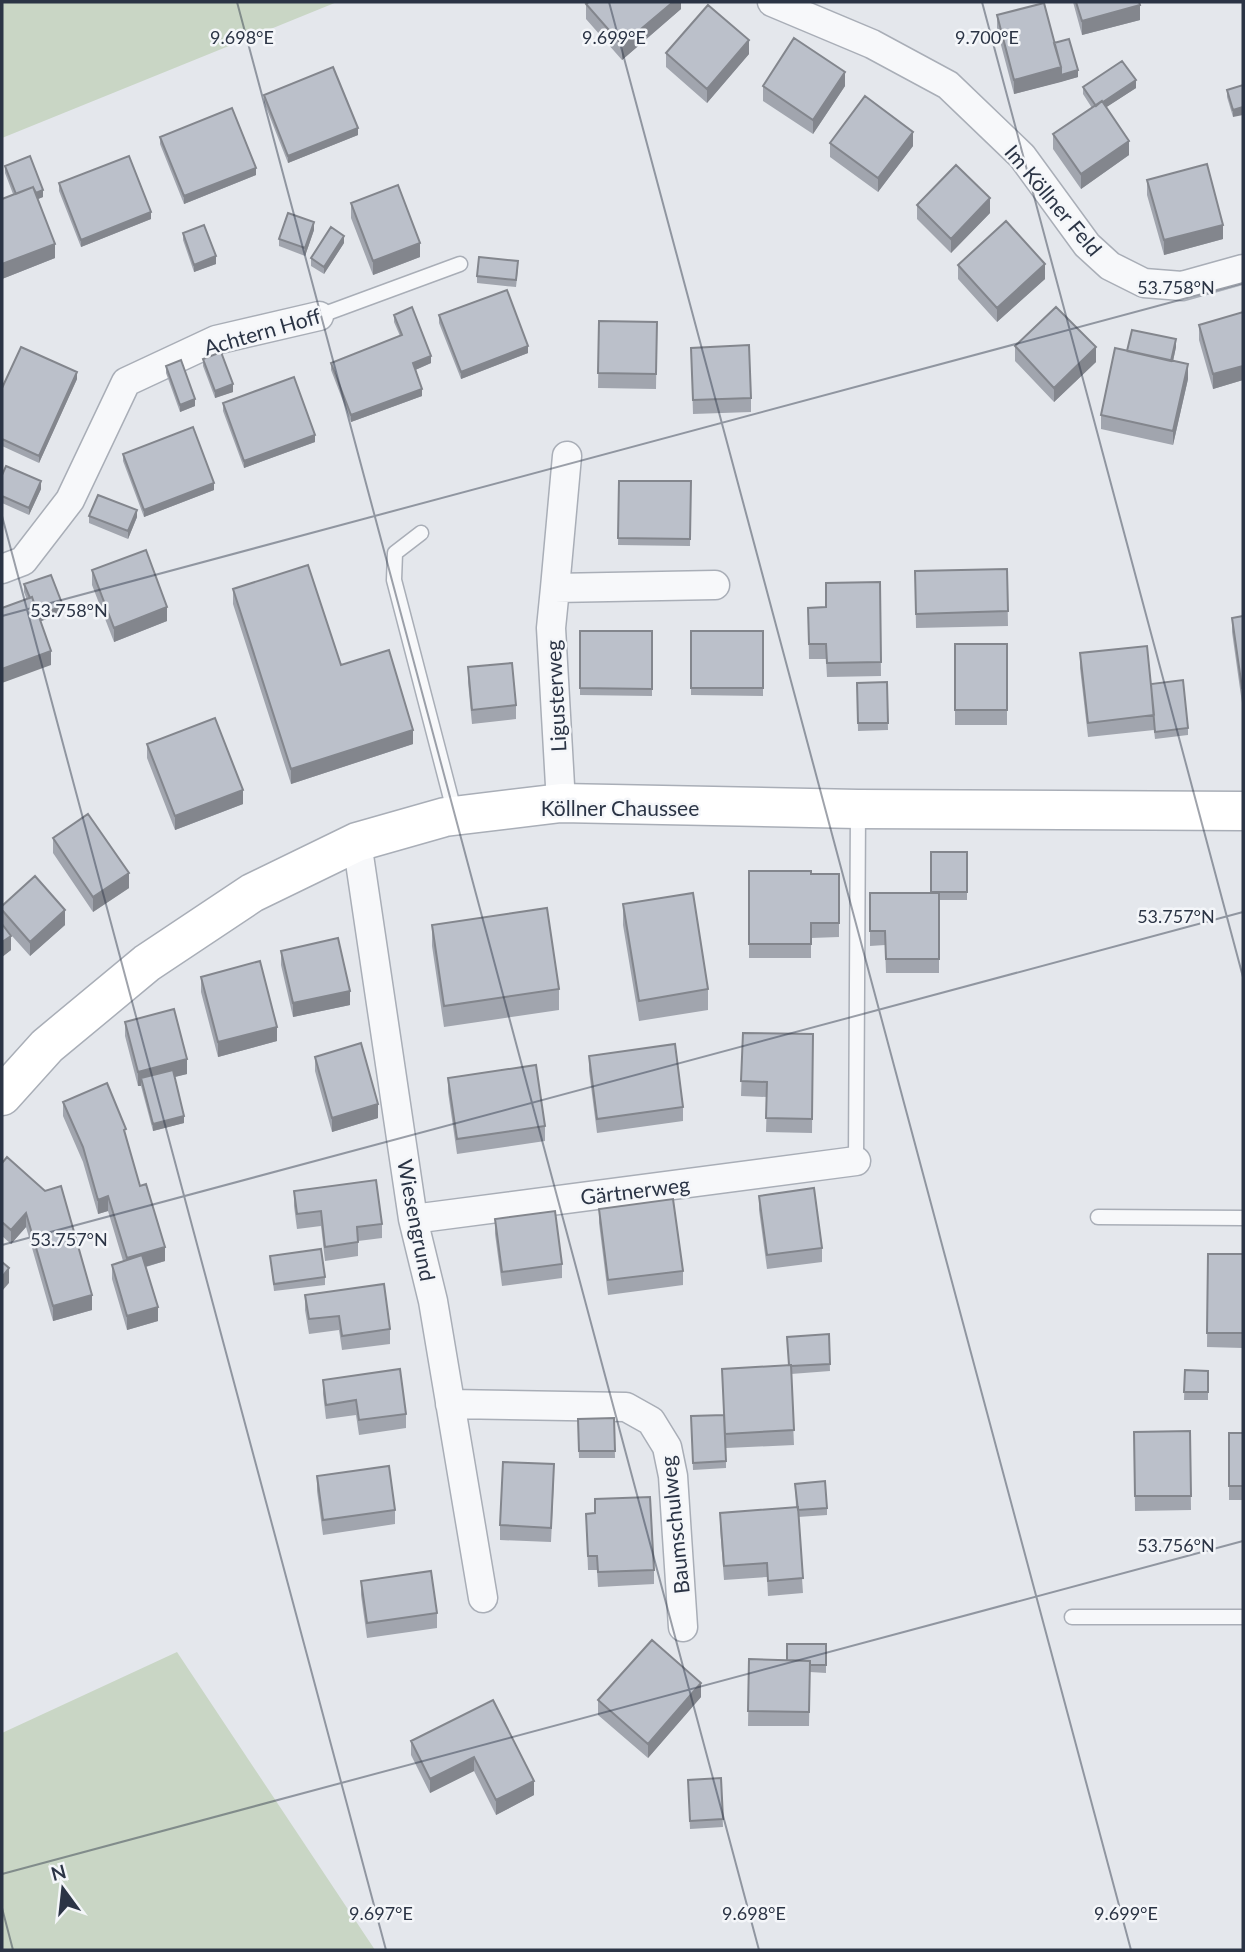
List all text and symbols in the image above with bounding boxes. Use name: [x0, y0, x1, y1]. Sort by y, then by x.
text: 9.698°E: [210, 26, 274, 48]
text: 9.699°E: [582, 26, 646, 48]
text: 9.700°E: [955, 26, 1019, 48]
street label: Im Köllner Feld: [1000, 139, 1108, 261]
text: 53.758°N: [1137, 276, 1215, 298]
street label: Achtern Hoff: [201, 302, 323, 360]
text: 53.758°N: [30, 599, 108, 621]
street label: Ligusterweg: [540, 639, 570, 753]
street label: Köllner Chaussee: [541, 795, 699, 820]
text: 53.757°N: [1137, 905, 1215, 927]
street label: Wiesengrund: [393, 1157, 441, 1283]
street label: Gärtnerweg: [579, 1171, 691, 1209]
text: 53.757°N: [30, 1228, 108, 1250]
street label: Baumschulweg: [654, 1455, 694, 1595]
text: 53.756°N: [1137, 1534, 1215, 1556]
north arrow: [28, 1854, 98, 1924]
text: N: [48, 1859, 69, 1885]
text: 9.697°E: [349, 1902, 413, 1924]
text: 9.698°E: [722, 1902, 786, 1924]
text: 9.699°E: [1094, 1902, 1158, 1924]

